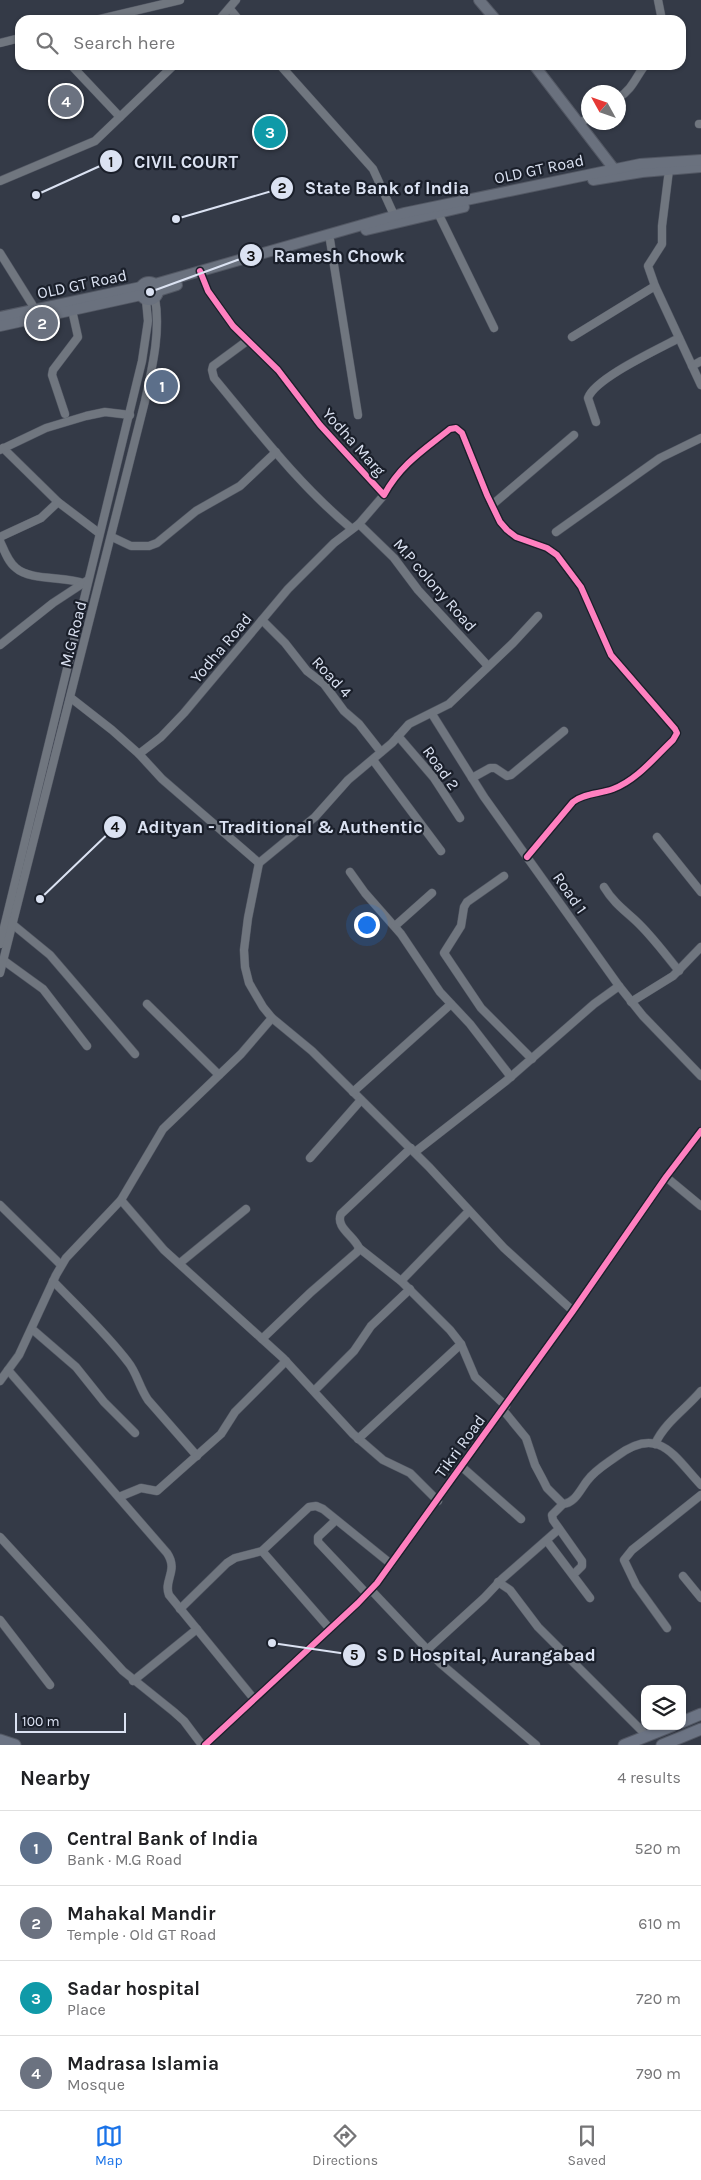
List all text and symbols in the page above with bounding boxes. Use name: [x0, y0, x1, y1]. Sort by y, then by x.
search box: [15, 15, 686, 70]
icon: search: [33, 29, 61, 57]
text: Search here: [73, 32, 175, 54]
pin: 4: [50, 82, 82, 120]
north arrow: [581, 85, 626, 130]
pin: 3: [254, 113, 286, 151]
callout: CIVIL COURT: [99, 145, 247, 178]
street label: OLD GT Road: [492, 150, 586, 188]
text: CIVIL COURT: [134, 151, 238, 173]
text: 1: [108, 153, 114, 171]
callout: State Bank of India: [269, 171, 479, 204]
text: State Bank of India: [305, 177, 469, 199]
text: 2: [277, 179, 287, 197]
callout: Ramesh Chowk: [238, 239, 414, 272]
text: Ramesh Chowk: [273, 245, 405, 267]
text: 3: [246, 247, 256, 265]
street label: OLD GT Road: [35, 265, 129, 303]
pin: 2: [26, 304, 58, 342]
pin: 1: [146, 367, 178, 405]
street label: Yodha Marg: [318, 404, 390, 480]
street label: M.P colony Road: [389, 535, 481, 635]
street label: M.G Road: [56, 599, 90, 669]
street label: Yodha Road: [186, 609, 256, 687]
street label: Road 4: [308, 652, 356, 702]
street label: Road 2: [419, 742, 463, 794]
callout: Adityan - Traditional & Authentic: [102, 810, 433, 843]
text: Adityan - Traditional & Authentic: [137, 816, 423, 838]
text: 4: [111, 818, 120, 836]
street label: Road 1: [549, 869, 591, 917]
your location: [354, 912, 380, 938]
street label: Tikri Road: [431, 1411, 489, 1481]
callout: S D Hospital, Aurangabad: [341, 1639, 606, 1672]
text: S D Hospital, Aurangabad: [376, 1644, 596, 1666]
text: 5: [350, 1646, 359, 1664]
map controls: [641, 1685, 686, 1730]
button: layers: [641, 1685, 686, 1730]
scale bar: [15, 1710, 126, 1733]
text: 100 m: [22, 1713, 60, 1730]
text: Nearby: [20, 1766, 90, 1790]
text: 4 results: [617, 1768, 681, 1787]
text: Central Bank of India: [67, 1828, 258, 1850]
text: 1: [33, 1839, 39, 1858]
text: 520 m: [634, 1839, 681, 1858]
text: Bank · M.G Road: [67, 1850, 182, 1869]
text: Mahakal Mandir: [67, 1903, 216, 1925]
text: 2: [31, 1914, 41, 1933]
text: 610 m: [638, 1914, 681, 1933]
text: Temple · Old GT Road: [67, 1925, 217, 1944]
text: Sadar hospital: [67, 1978, 200, 2000]
text: 3: [31, 1989, 41, 2008]
text: 720 m: [636, 1989, 681, 2008]
text: Place: [67, 2000, 106, 2019]
text: Madrasa Islamia: [67, 2053, 219, 2075]
text: 4: [31, 2064, 41, 2083]
text: 790 m: [636, 2064, 681, 2083]
text: Mosque: [67, 2075, 125, 2094]
tab: Map: [95, 2122, 123, 2169]
tab: Directions: [312, 2122, 378, 2169]
tab: Saved: [568, 2122, 606, 2169]

